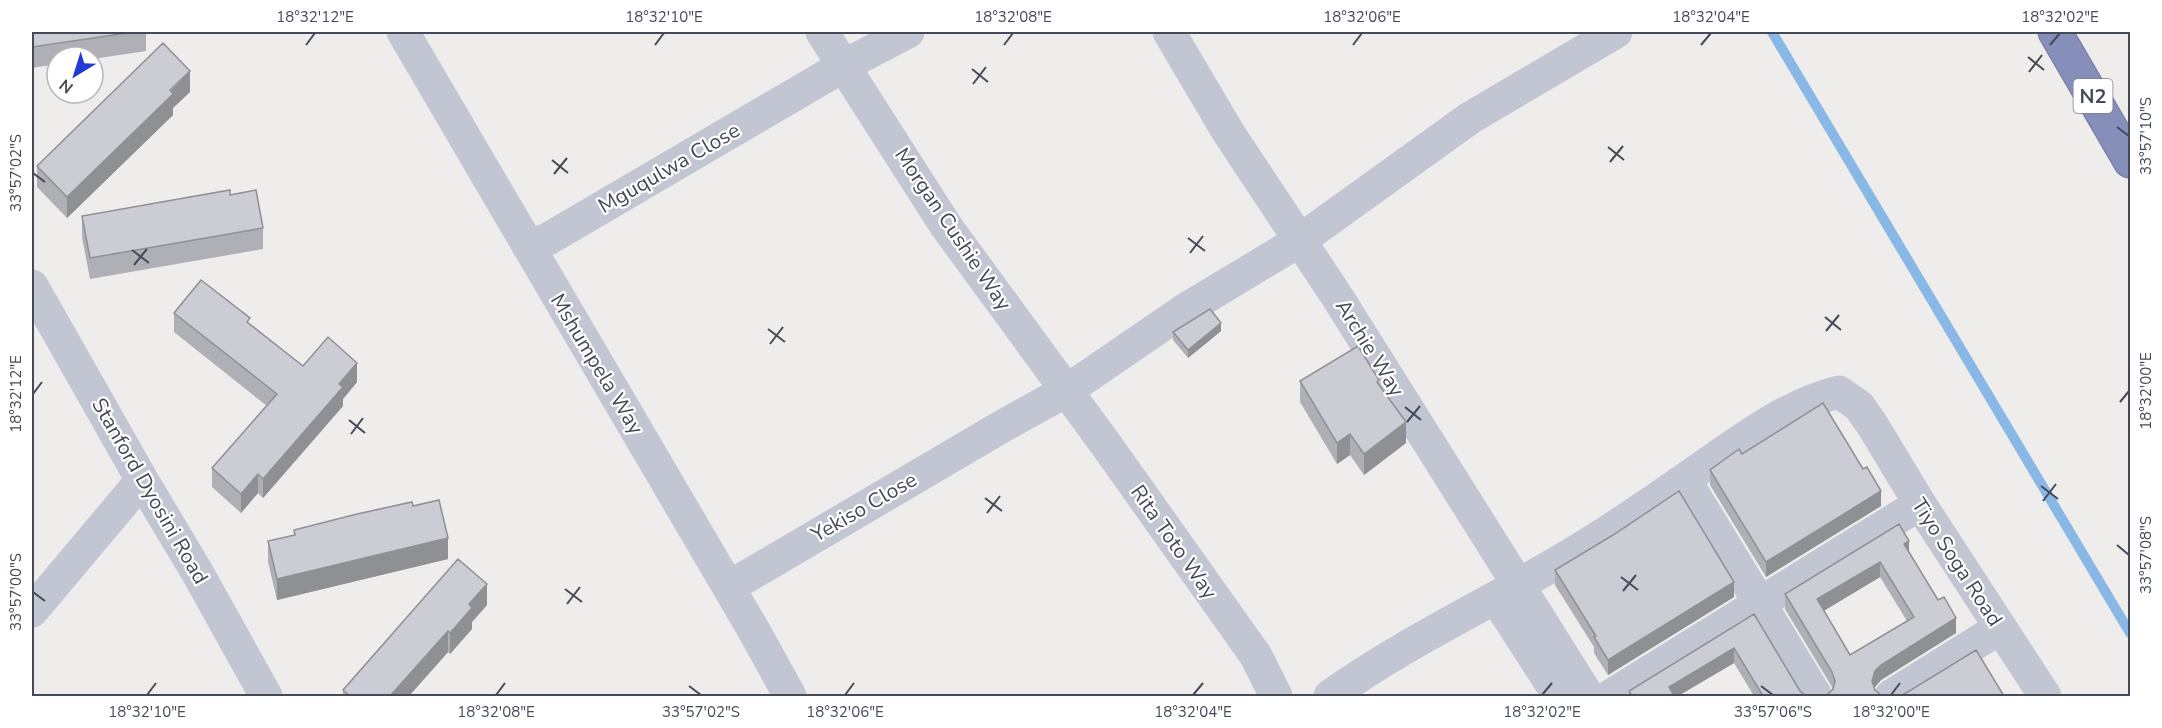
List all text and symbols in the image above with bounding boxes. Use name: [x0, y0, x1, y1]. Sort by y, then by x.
text: 18°32'12"E: [276, 7, 354, 27]
text: 18°32'10"E: [625, 7, 703, 27]
text: 18°32'08"E: [974, 7, 1052, 27]
text: 18°32'06"E: [1323, 7, 1401, 27]
text: 18°32'04"E: [1672, 7, 1750, 27]
text: 18°32'02"E: [2021, 7, 2099, 27]
north arrow: [45, 45, 105, 105]
text: N: [55, 74, 78, 98]
road number: N2: [2074, 79, 2112, 113]
text: 33°57'10"S: [2136, 97, 2156, 175]
street label: Mguqulwa Close: [593, 116, 745, 220]
text: 33°57'02"S: [6, 134, 26, 212]
street label: Morgan Cushie Way: [888, 142, 1018, 316]
street label: Mshumpela Way: [544, 288, 650, 440]
street label: Archie Way: [1329, 294, 1411, 402]
text: 18°32'00"E: [2136, 352, 2156, 430]
text: 18°32'12"E: [6, 355, 26, 433]
street label: Stanford Dyosini Road: [85, 393, 215, 589]
street label: Yekiso Close: [805, 465, 922, 549]
street label: Rita Toto Way: [1124, 479, 1224, 605]
street label: Tiyo Soga Road: [1905, 493, 2009, 631]
text: 33°57'08"S: [2136, 516, 2156, 594]
text: 33°57'00"S: [6, 553, 26, 631]
text: 18°32'10"E: [108, 702, 186, 722]
text: 18°32'08"E: [457, 702, 535, 722]
text: 33°57'02"S: [662, 702, 740, 722]
text: 18°32'06"E: [806, 702, 884, 722]
text: 18°32'04"E: [1154, 702, 1232, 722]
text: 18°32'02"E: [1503, 702, 1581, 722]
text: 33°57'06"S: [1734, 702, 1812, 722]
text: 18°32'00"E: [1852, 702, 1930, 722]

